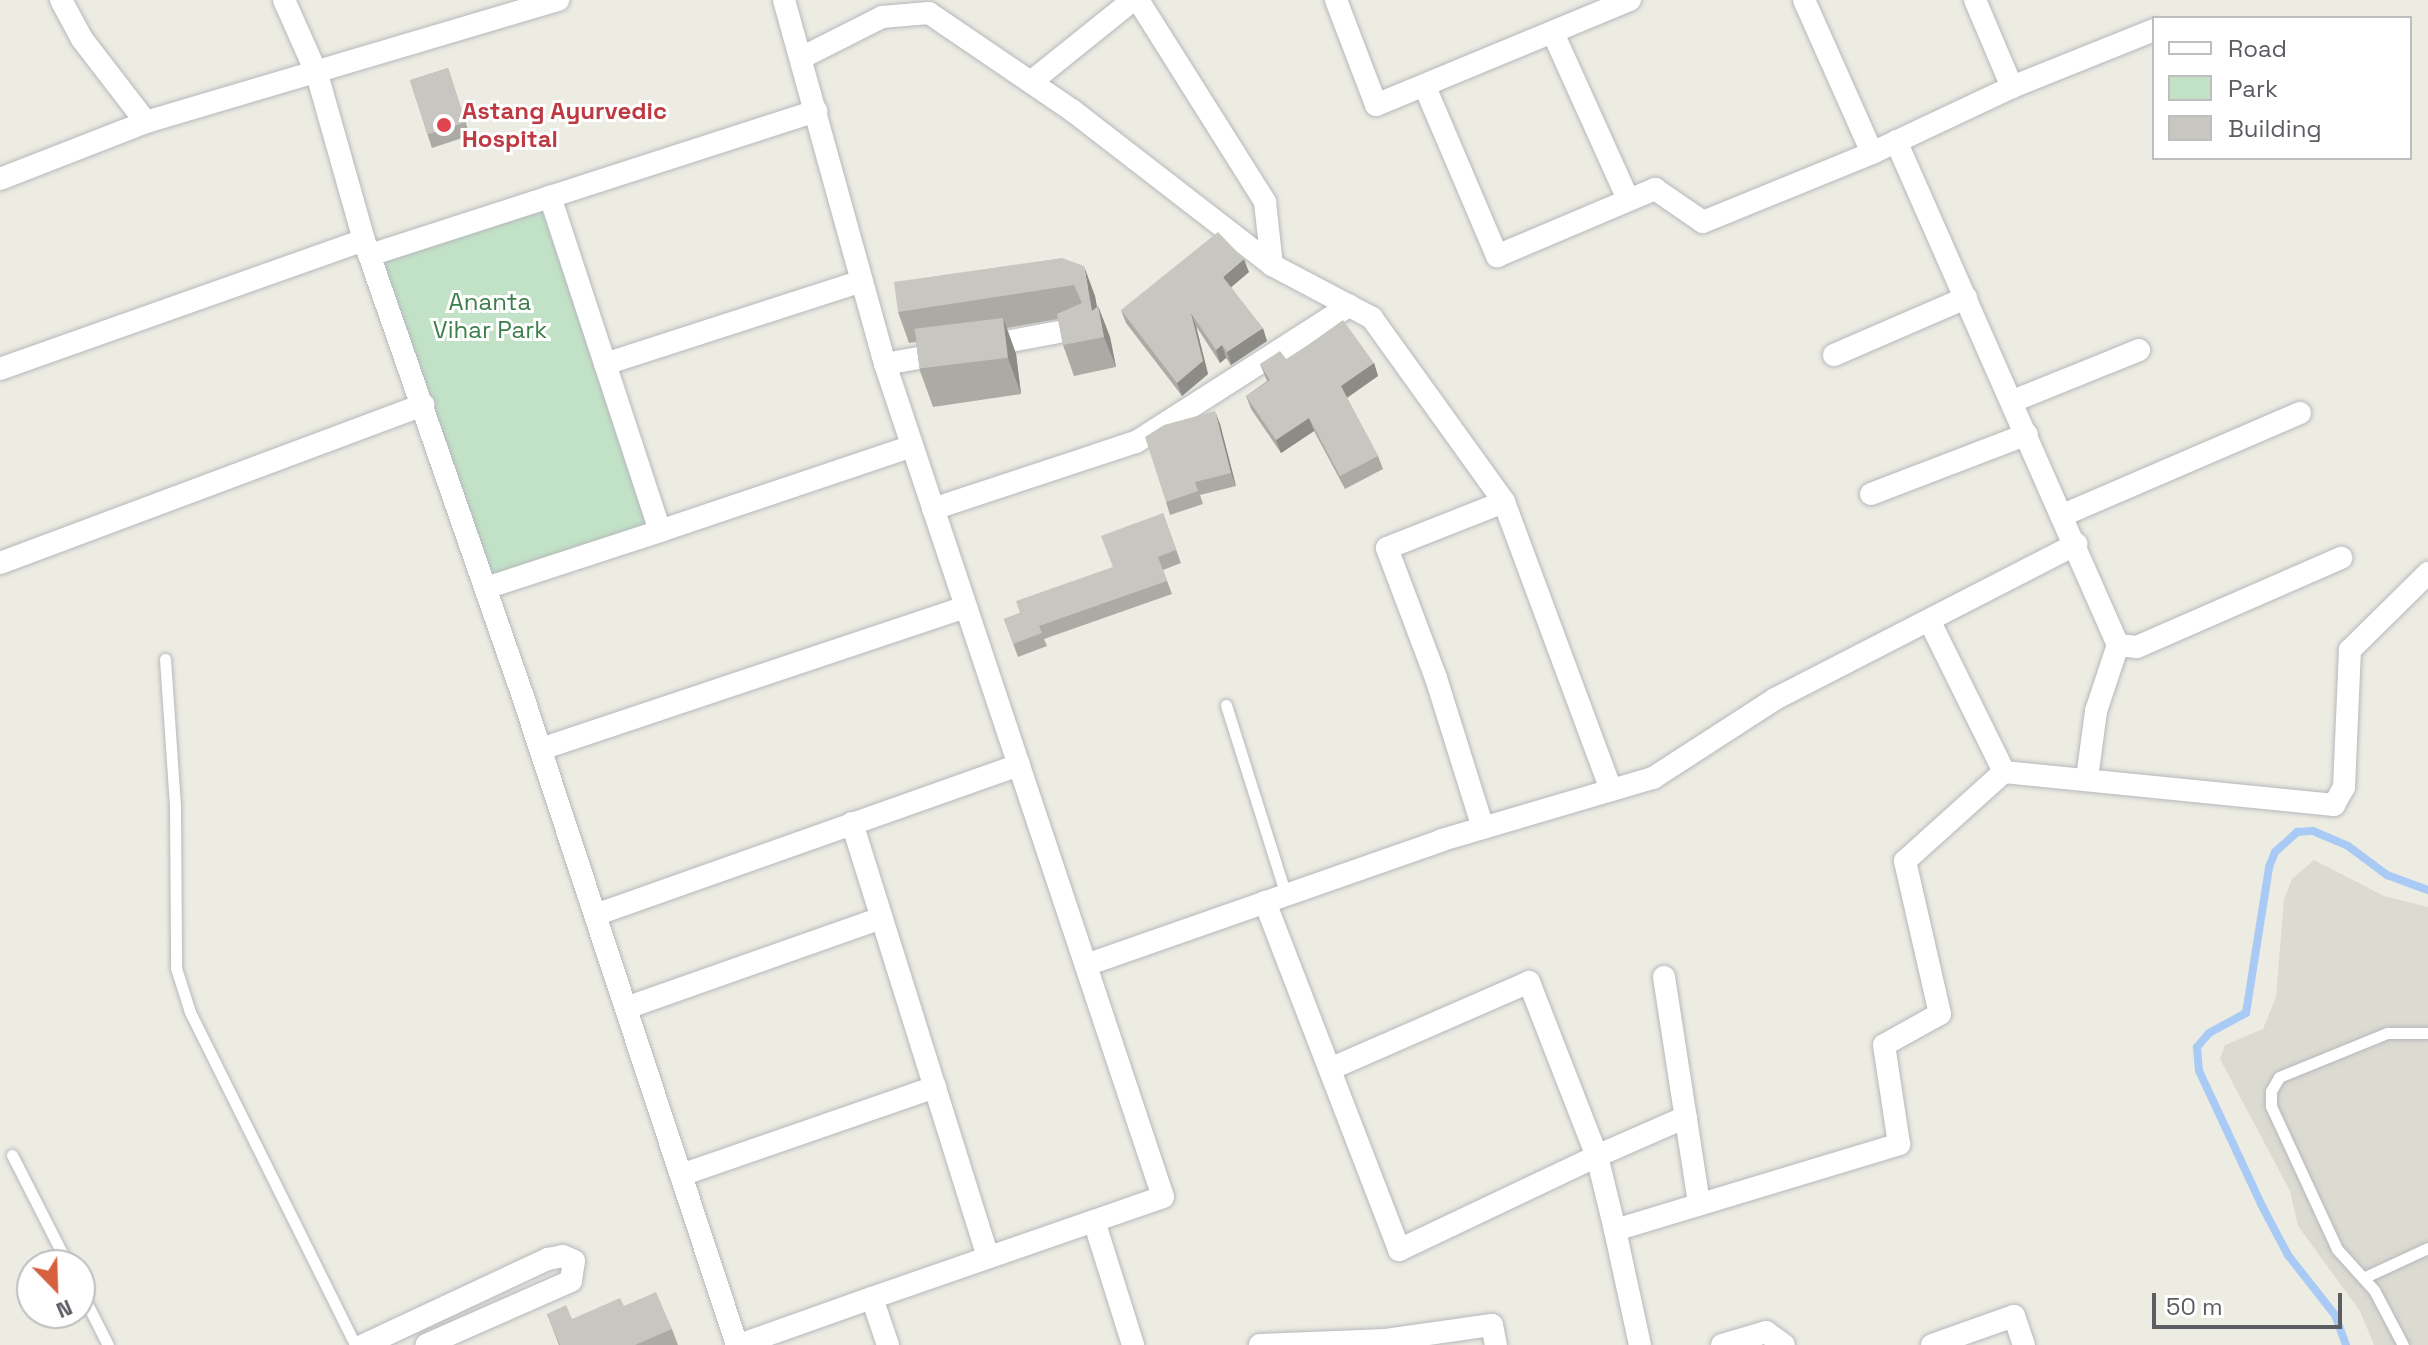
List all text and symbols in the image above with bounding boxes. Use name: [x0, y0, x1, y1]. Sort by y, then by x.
legend: [2152, 16, 2412, 160]
text: Road: [2228, 33, 2287, 64]
text: Park: [2228, 73, 2278, 104]
place label: Astang Ayurvedic Hospital: [462, 97, 667, 153]
text: Building: [2228, 113, 2322, 144]
marker: Astang Ayurvedic Hospital: [433, 114, 455, 136]
park label: Ananta Vihar Park: [433, 288, 547, 344]
north arrow: [16, 1249, 96, 1329]
scale bar: [2156, 1277, 2346, 1327]
text: 50 m: [2166, 1291, 2223, 1322]
text: N: [52, 1293, 77, 1325]

